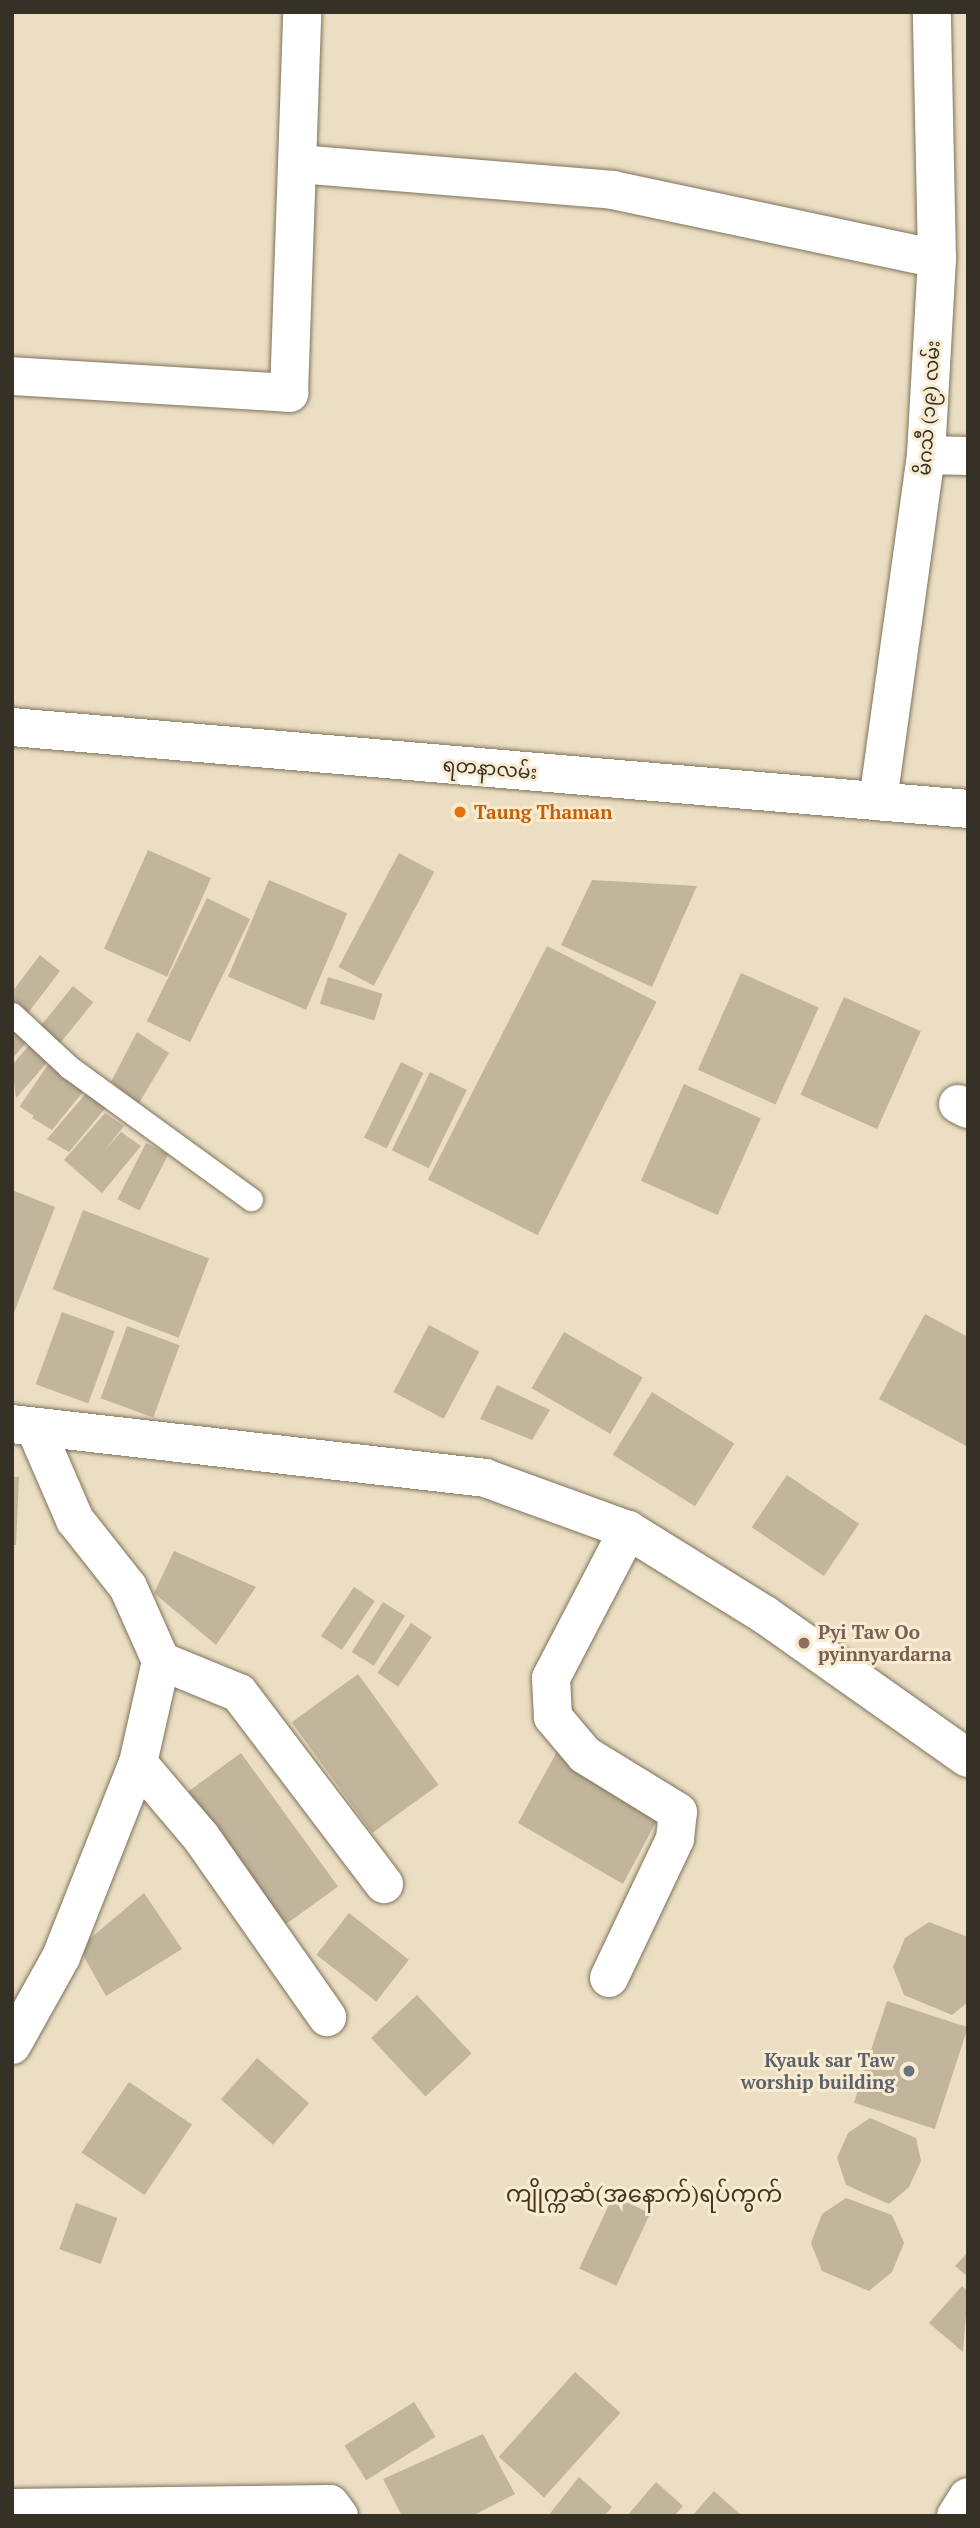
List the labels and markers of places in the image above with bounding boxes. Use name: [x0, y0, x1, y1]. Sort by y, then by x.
place label: Taung Thaman: [474, 801, 612, 823]
marker: Taung Thaman: [452, 804, 468, 820]
place label: Pyi Taw Oo pyinnyardarna: [818, 1621, 952, 1665]
marker: Pyi Taw Oo pyinnyardarna: [796, 1635, 812, 1651]
place label: Kyauk sar Taw worship building: [741, 2049, 895, 2093]
marker: Kyauk sar Taw worship building: [901, 2063, 917, 2079]

